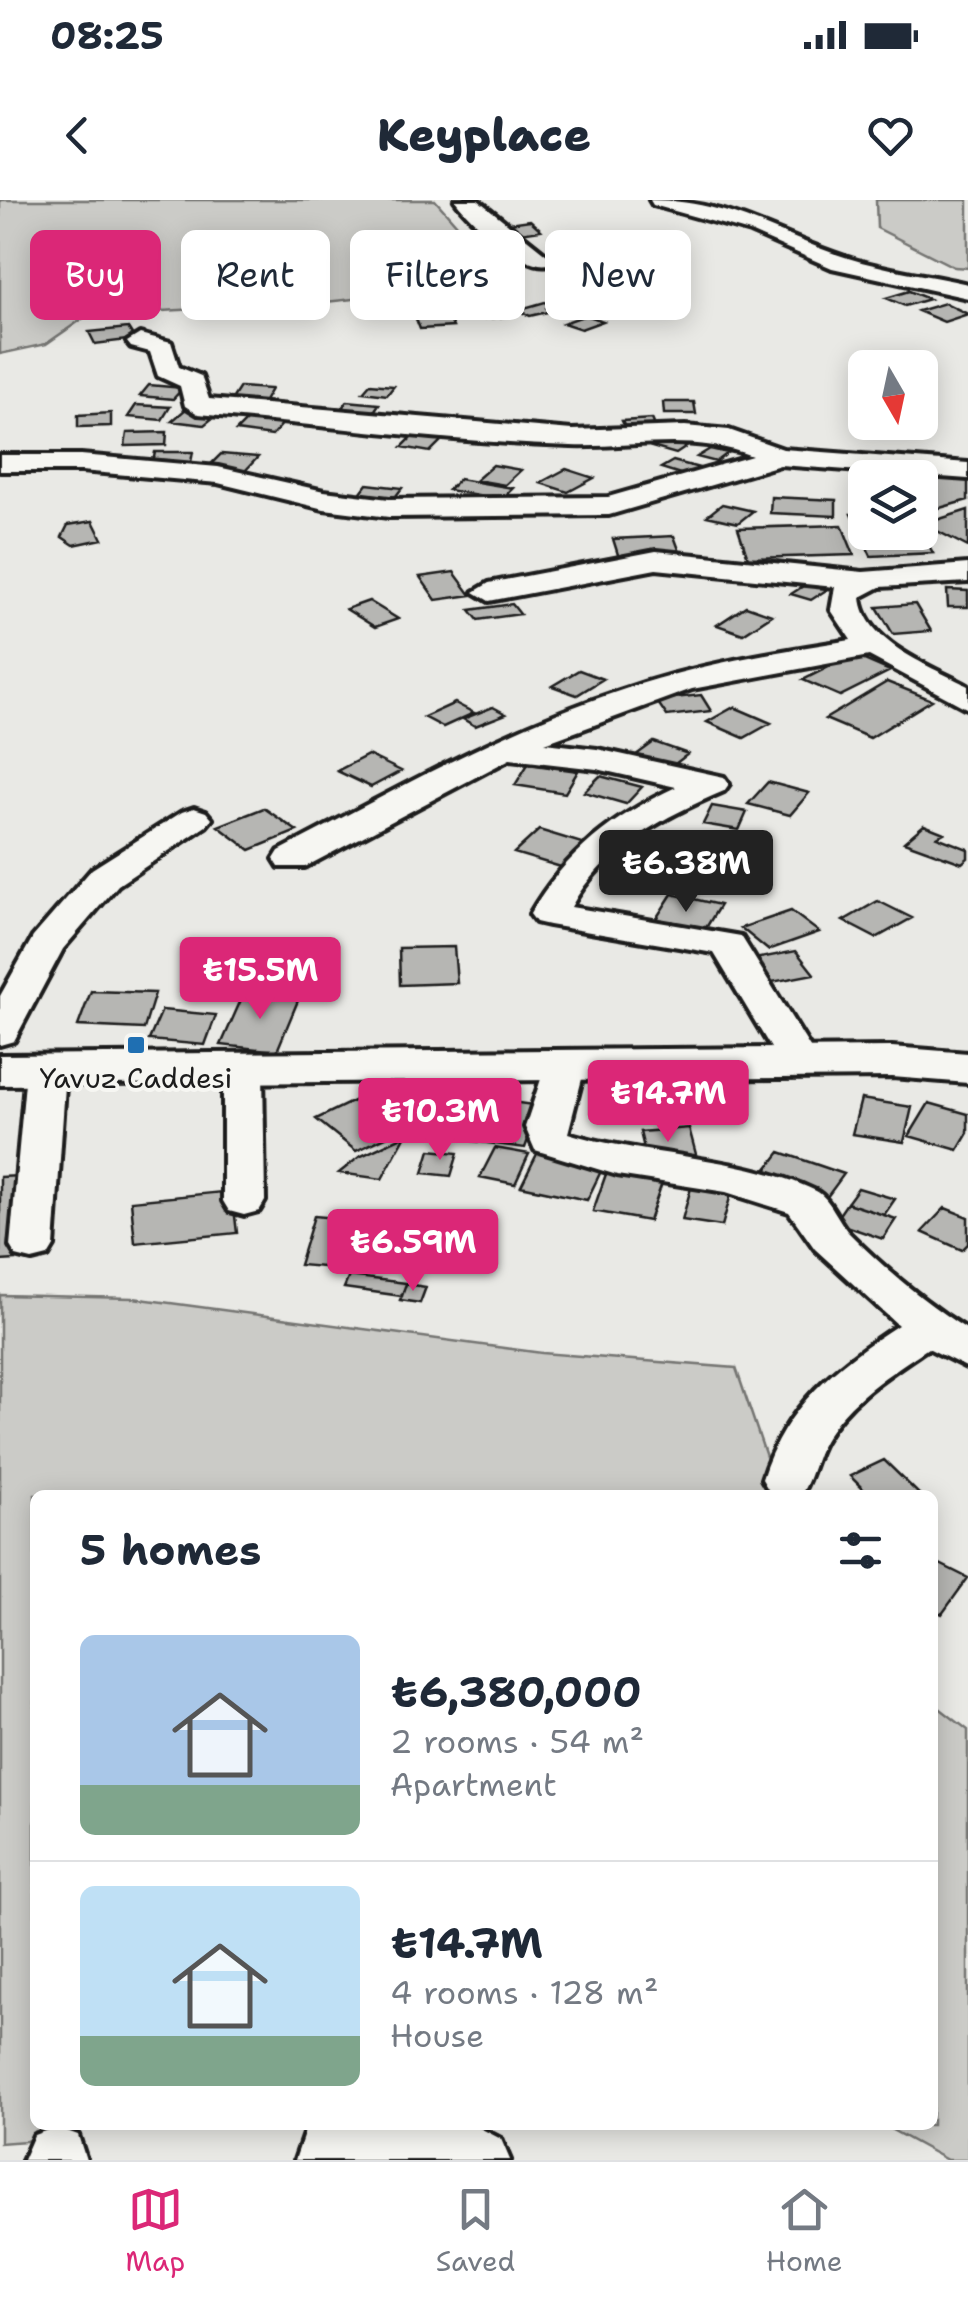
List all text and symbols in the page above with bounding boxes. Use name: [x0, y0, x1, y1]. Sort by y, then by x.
text: 08:25: [50, 10, 164, 61]
text: Keyplace: [377, 105, 591, 165]
icon: back: [50, 108, 105, 163]
icon: heart: [863, 108, 918, 163]
chip: Buy: [30, 230, 161, 320]
chip: Rent: [181, 230, 330, 320]
chip: Filters: [350, 230, 525, 320]
chip: New: [545, 230, 691, 320]
north arrow: [848, 350, 938, 440]
map controls: [848, 350, 938, 550]
button: layers: [848, 460, 938, 550]
pin: ₺6.38M: [605, 830, 767, 915]
text: ₺6.38M: [621, 841, 751, 884]
pin: ₺15.5M: [179, 937, 341, 1022]
text: ₺15.5M: [202, 948, 318, 991]
marker: Yavuz Caddesi: [125, 1034, 147, 1056]
place label: Yavuz Caddesi: [40, 1059, 233, 1097]
pin: ₺14.7M: [587, 1060, 749, 1145]
text: ₺14.7M: [610, 1071, 726, 1114]
pin: ₺10.3M: [359, 1078, 521, 1163]
text: ₺10.3M: [380, 1089, 500, 1132]
pin: ₺6.59M: [332, 1209, 494, 1294]
text: ₺6.59M: [349, 1220, 477, 1263]
text: 5 homes: [80, 1522, 261, 1578]
icon: filters: [833, 1523, 888, 1578]
text: ₺6,380,000: [390, 1664, 642, 1720]
icon: home: [160, 1675, 280, 1795]
text: 2 rooms · 54 m²: [390, 1720, 644, 1763]
text: Apartment: [390, 1763, 557, 1806]
text: ₺14.7M: [390, 1915, 543, 1971]
icon: home: [160, 1926, 280, 2046]
text: 4 rooms · 128 m²: [390, 1971, 658, 2014]
text: House: [390, 2014, 484, 2057]
tab: Map: [125, 2182, 185, 2280]
tab: Saved: [436, 2182, 515, 2280]
tab: Home: [766, 2182, 843, 2280]

